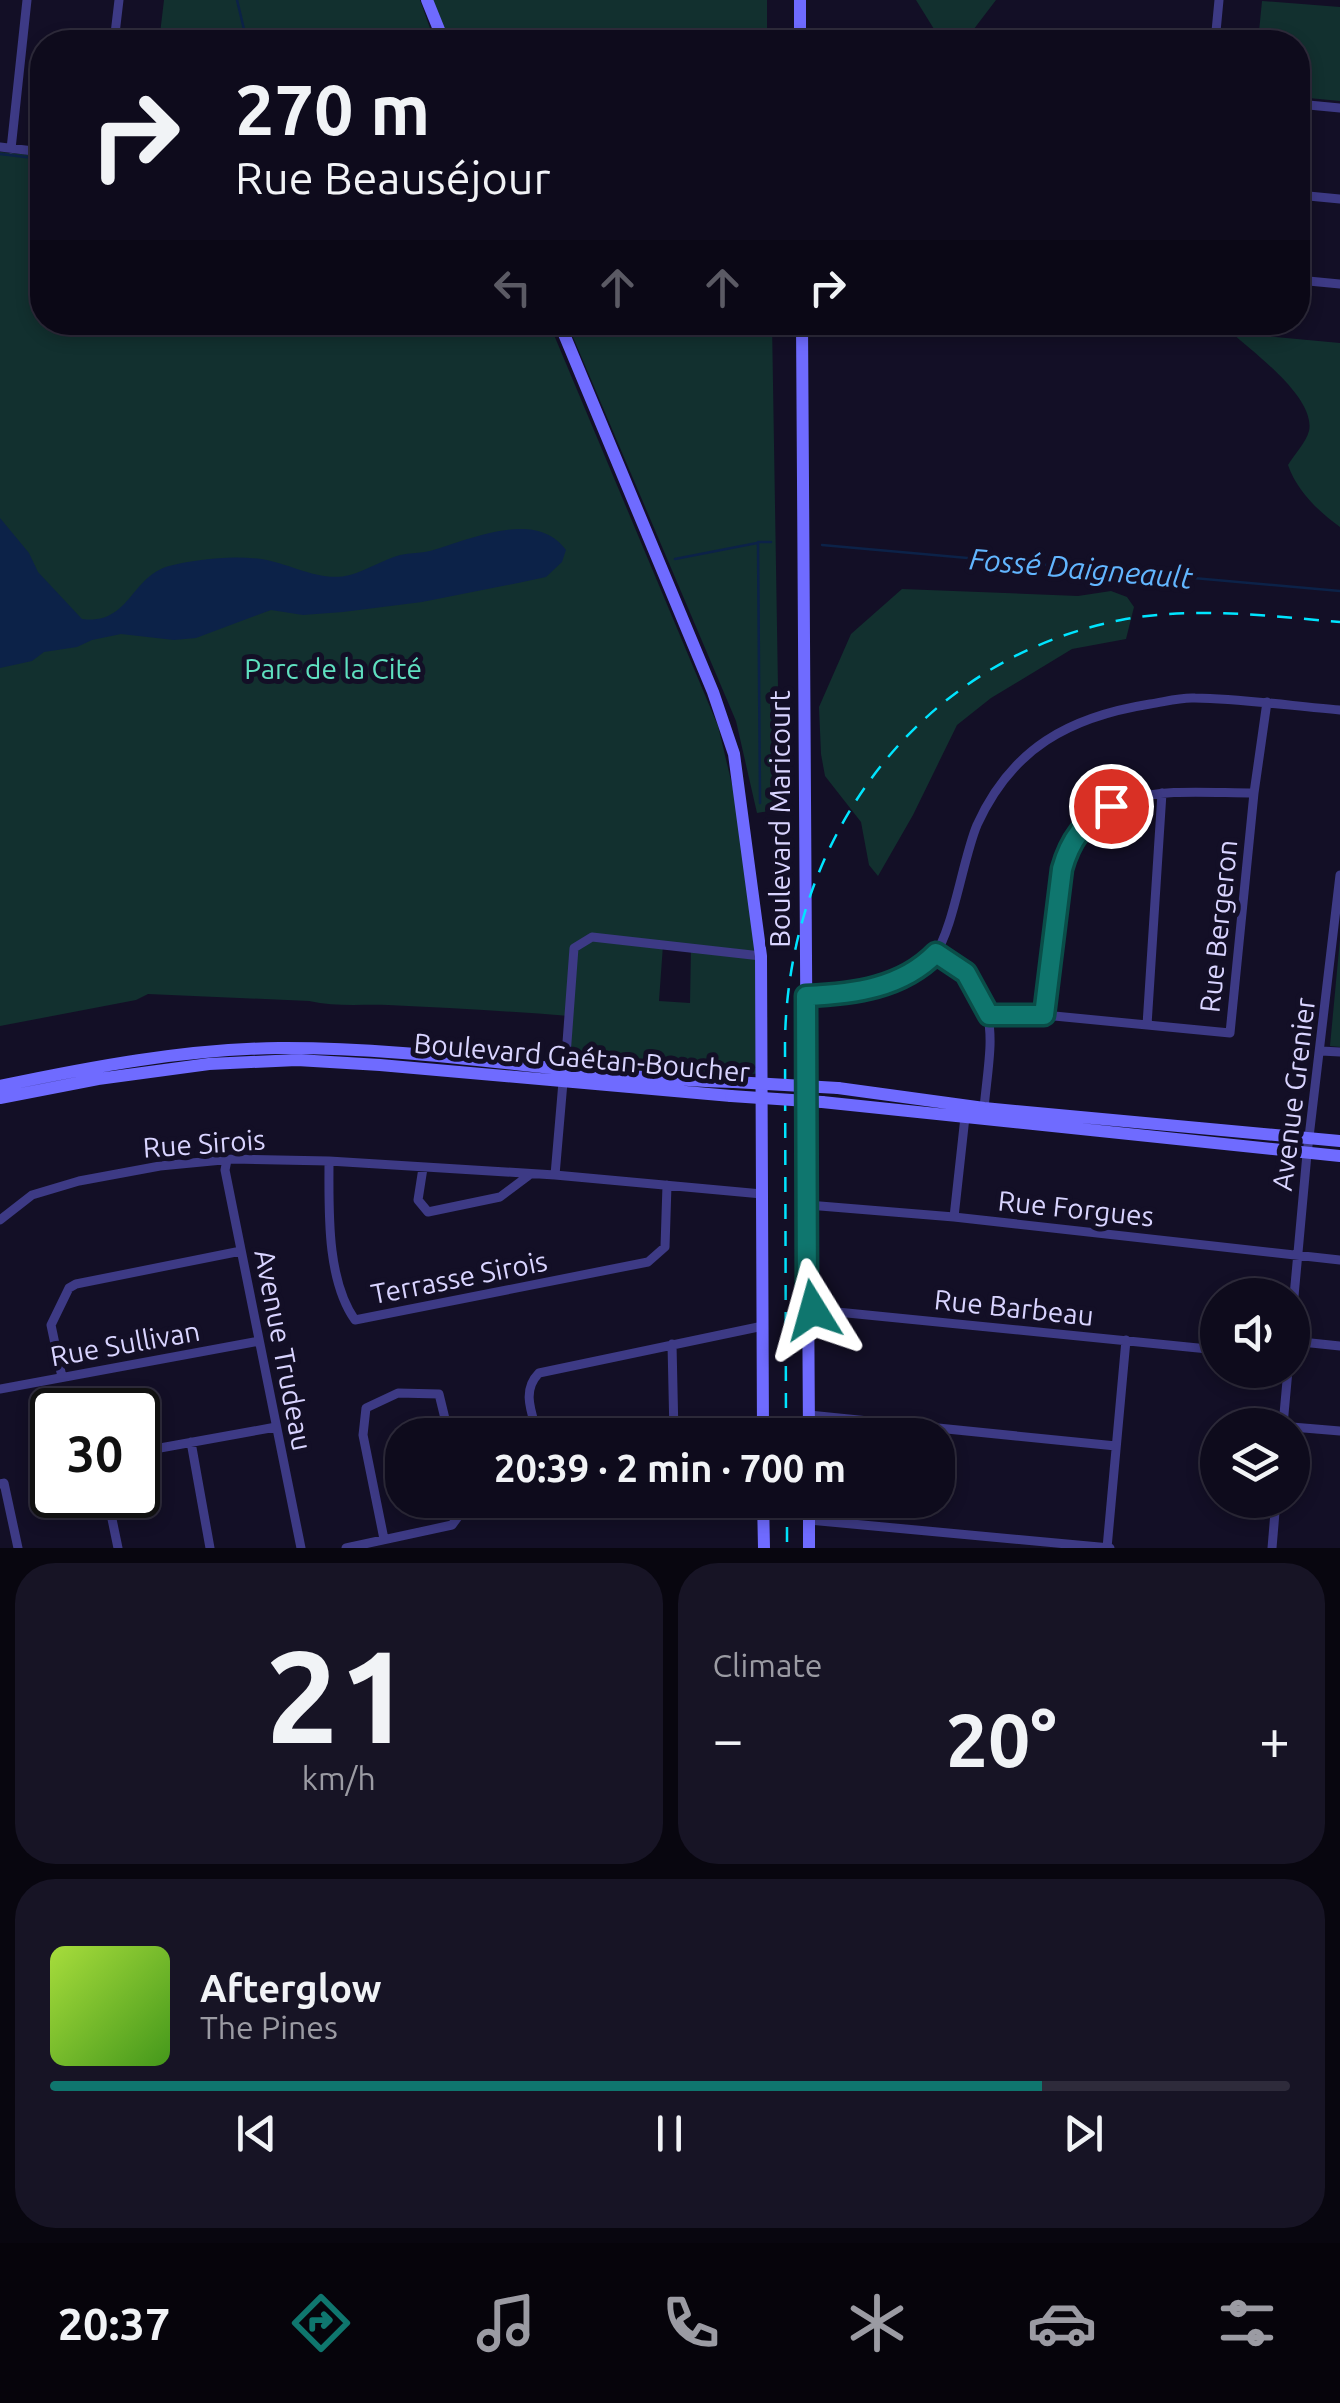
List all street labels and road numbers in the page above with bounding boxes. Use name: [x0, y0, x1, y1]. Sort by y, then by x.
street label: Boulevard Maricourt: [764, 690, 795, 948]
street label: Rue Bergeron: [1194, 838, 1242, 1014]
street label: Avenue Grenier: [1266, 995, 1320, 1192]
street label: Boulevard Gaétan-Boucher: [413, 1027, 752, 1087]
street label: Rue Sirois: [142, 1123, 266, 1163]
street label: Rue Forgues: [996, 1184, 1156, 1232]
street label: Terrasse Sirois: [368, 1245, 550, 1309]
street label: Avenue Trudeau: [249, 1247, 319, 1453]
street label: Rue Barbeau: [933, 1283, 1095, 1331]
street label: Rue Sullivan: [48, 1315, 202, 1371]

